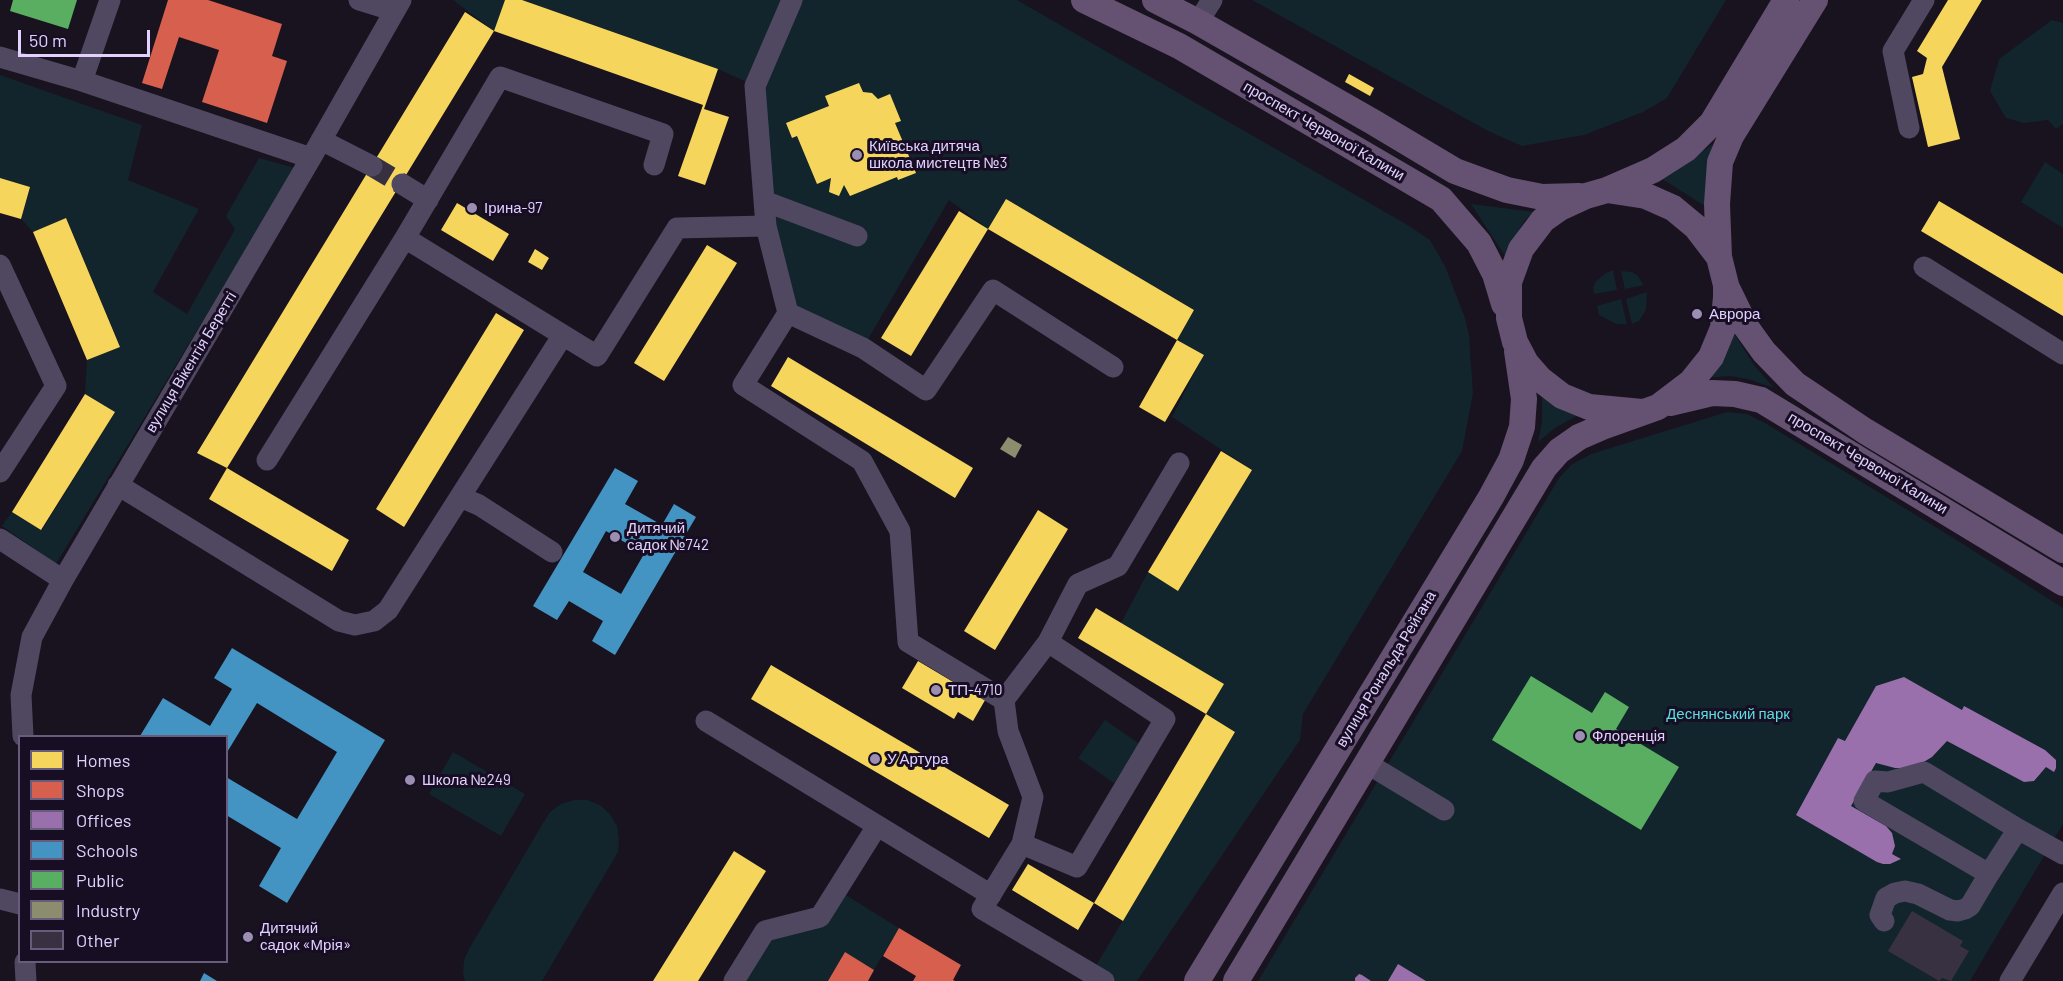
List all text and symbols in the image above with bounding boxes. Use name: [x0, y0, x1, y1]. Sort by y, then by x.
scale bar: [21, 18, 153, 56]
text: 50 m: [29, 29, 67, 51]
street label: проспект Червоної Калини: [1240, 77, 1408, 185]
place label: Київська дитяча школа мистецтв №3: [869, 137, 1007, 172]
marker: Київська дитяча школа мистецтв №3: [850, 148, 864, 162]
place label: Ірина-97: [484, 199, 542, 217]
marker: Ірина-97: [465, 201, 479, 215]
street label: вулиця Вікентія Беретті: [142, 288, 240, 436]
place label: Аврора: [1709, 305, 1760, 323]
marker: Аврора: [1690, 307, 1704, 321]
street label: проспект Червоної Калини: [1785, 408, 1951, 518]
place label: Дитячий садок №742: [627, 519, 709, 554]
marker: Дитячий садок №742: [608, 530, 622, 544]
street label: вулиця Рональда Рейгана: [1332, 588, 1440, 750]
place label: ТП-4710: [948, 681, 1003, 699]
marker: ТП-4710: [929, 683, 943, 697]
park label: Деснянський парк: [1666, 705, 1790, 723]
place label: Флоренція: [1592, 727, 1665, 745]
marker: Флоренція: [1573, 729, 1587, 743]
legend: [18, 735, 228, 963]
text: Homes: [76, 749, 130, 771]
place label: У Артура: [887, 750, 949, 768]
marker: У Артура: [868, 752, 882, 766]
place label: Школа №249: [422, 771, 511, 789]
marker: Школа №249: [403, 773, 417, 787]
text: Shops: [76, 779, 125, 801]
text: Offices: [76, 809, 132, 831]
text: Schools: [76, 839, 138, 861]
text: Public: [76, 869, 124, 891]
text: Industry: [76, 899, 140, 921]
place label: Дитячий садок «Мрія»: [260, 919, 351, 954]
text: Other: [76, 929, 119, 951]
marker: Дитячий садок «Мрія»: [241, 930, 255, 944]

